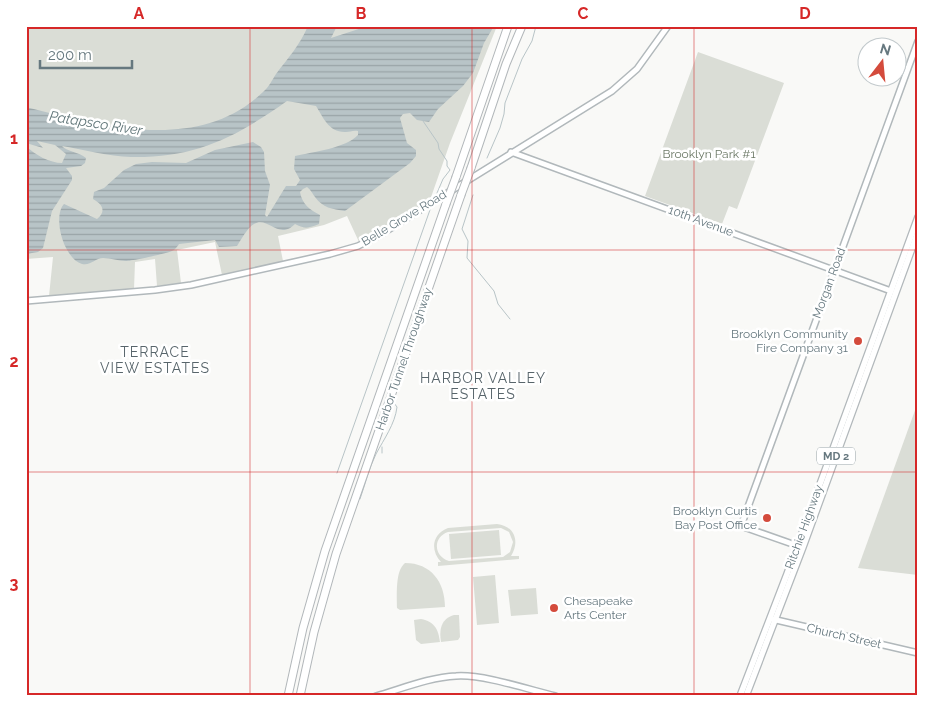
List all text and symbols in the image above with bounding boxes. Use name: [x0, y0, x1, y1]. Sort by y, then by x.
text: A: [134, 4, 145, 23]
text: B: [356, 4, 367, 23]
text: C: [578, 4, 589, 23]
text: D: [799, 4, 811, 23]
scale bar: [40, 38, 132, 70]
north arrow: [856, 38, 906, 88]
text: N: [878, 40, 893, 59]
text: 200 m: [48, 46, 92, 64]
water label: Patapsco River: [48, 108, 145, 138]
text: 1: [10, 129, 18, 148]
park label: Brooklyn Park #1: [662, 147, 756, 161]
street label: Belle Grove Road: [359, 187, 449, 249]
street label: 10th Avenue: [667, 203, 735, 239]
street label: Morgan Road: [810, 246, 848, 320]
street label: Harbor Tunnel Throughway: [373, 285, 435, 432]
place label: Brooklyn Community Fire Company 31: [731, 327, 848, 355]
marker: Brooklyn Community Fire Company 31: [852, 335, 864, 347]
district label: TERRACE VIEW ESTATES: [100, 344, 210, 376]
text: 2: [9, 352, 19, 371]
district label: HARBOR VALLEY ESTATES: [420, 370, 546, 402]
road number: MD 2: [817, 448, 855, 464]
street label: Ritchie Highway: [782, 482, 826, 571]
place label: Brooklyn Curtis Bay Post Office: [673, 504, 757, 532]
marker: Brooklyn Curtis Bay Post Office: [761, 512, 773, 524]
text: 3: [10, 574, 19, 593]
place label: Chesapeake Arts Center: [564, 594, 633, 622]
marker: Chesapeake Arts Center: [548, 602, 560, 614]
street label: Church Street: [805, 621, 883, 651]

